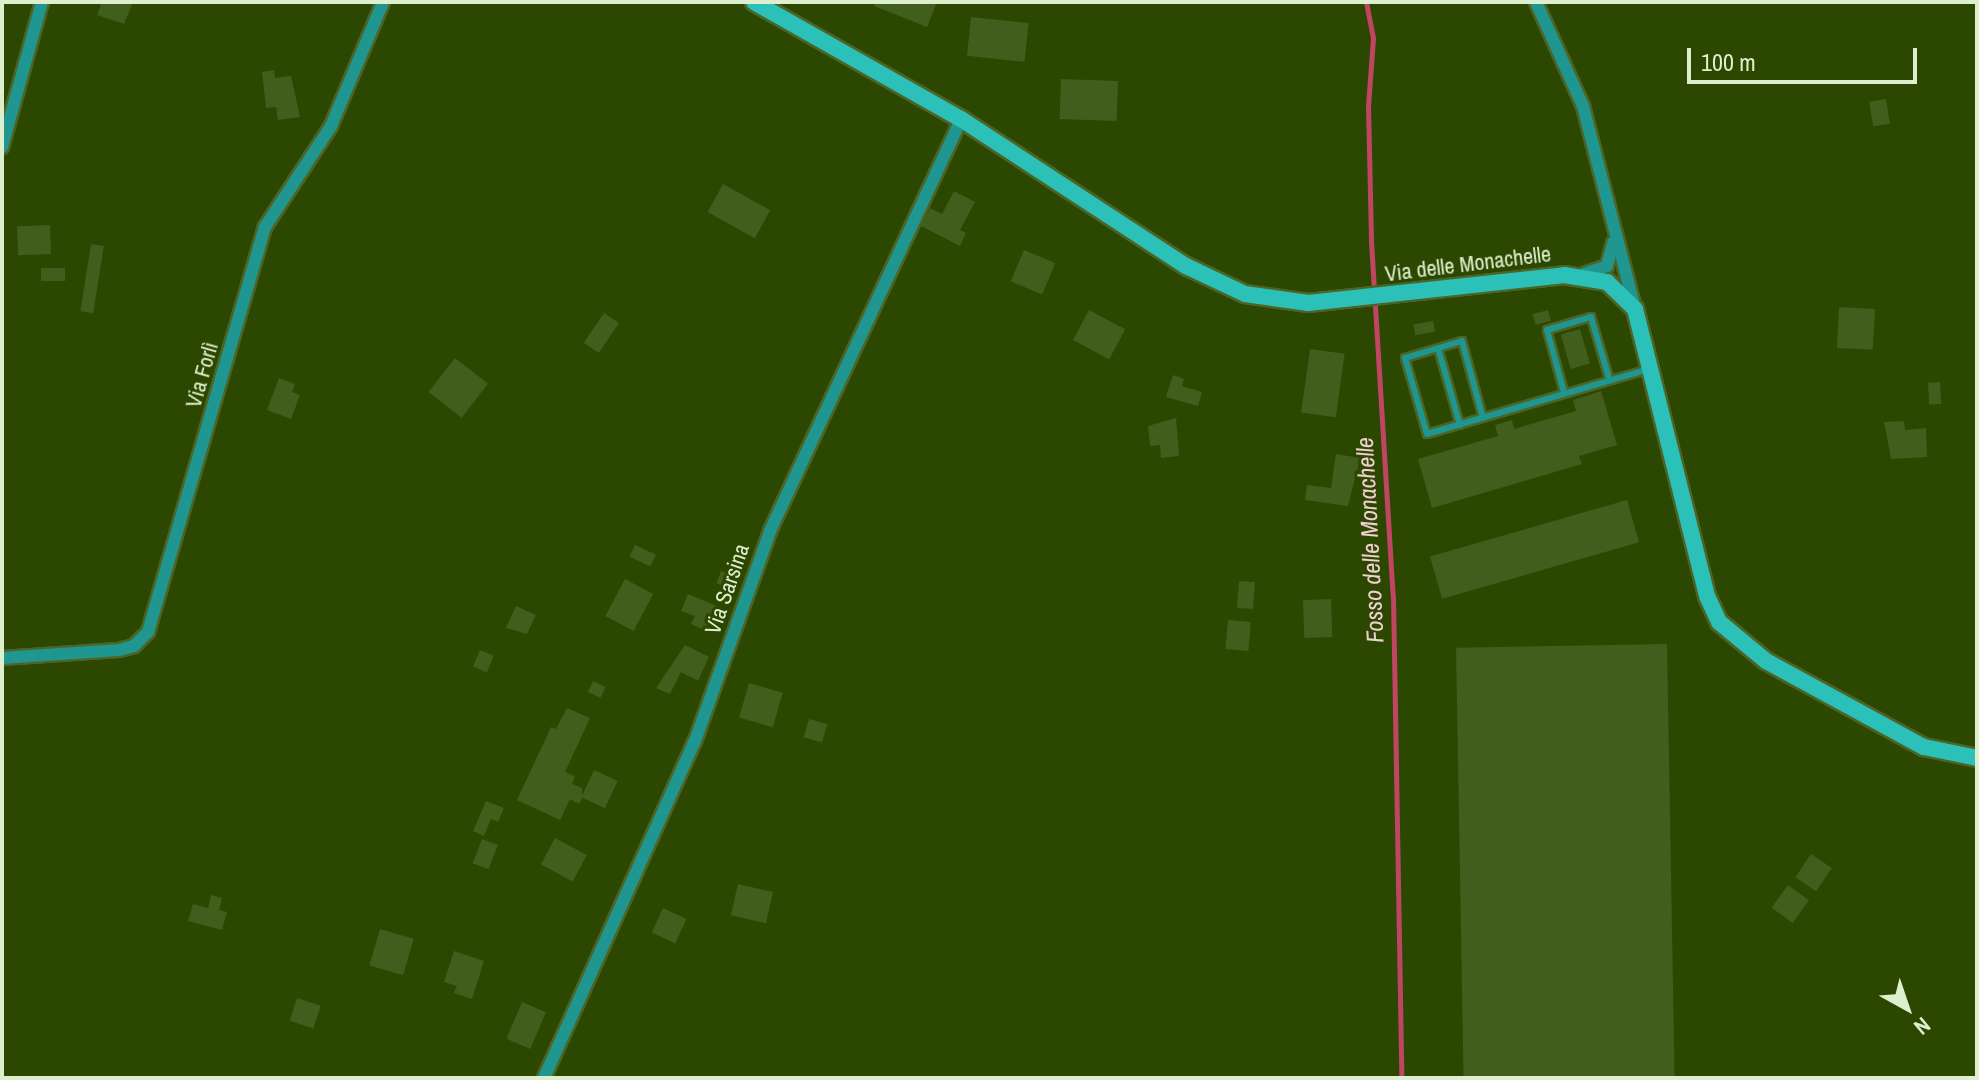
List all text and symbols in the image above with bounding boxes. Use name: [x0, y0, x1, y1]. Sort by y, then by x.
scale bar: [1691, 32, 1921, 82]
text: 100 m: [1701, 46, 1756, 78]
street label: Via delle Monachelle: [1383, 241, 1553, 287]
street label: Via Forlì: [180, 339, 224, 411]
water label: Fosso delle Monachelle: [1350, 436, 1390, 644]
street label: Via Sarsina: [699, 540, 755, 638]
north arrow: [1867, 968, 1947, 1048]
text: N: [1908, 1011, 1937, 1042]

